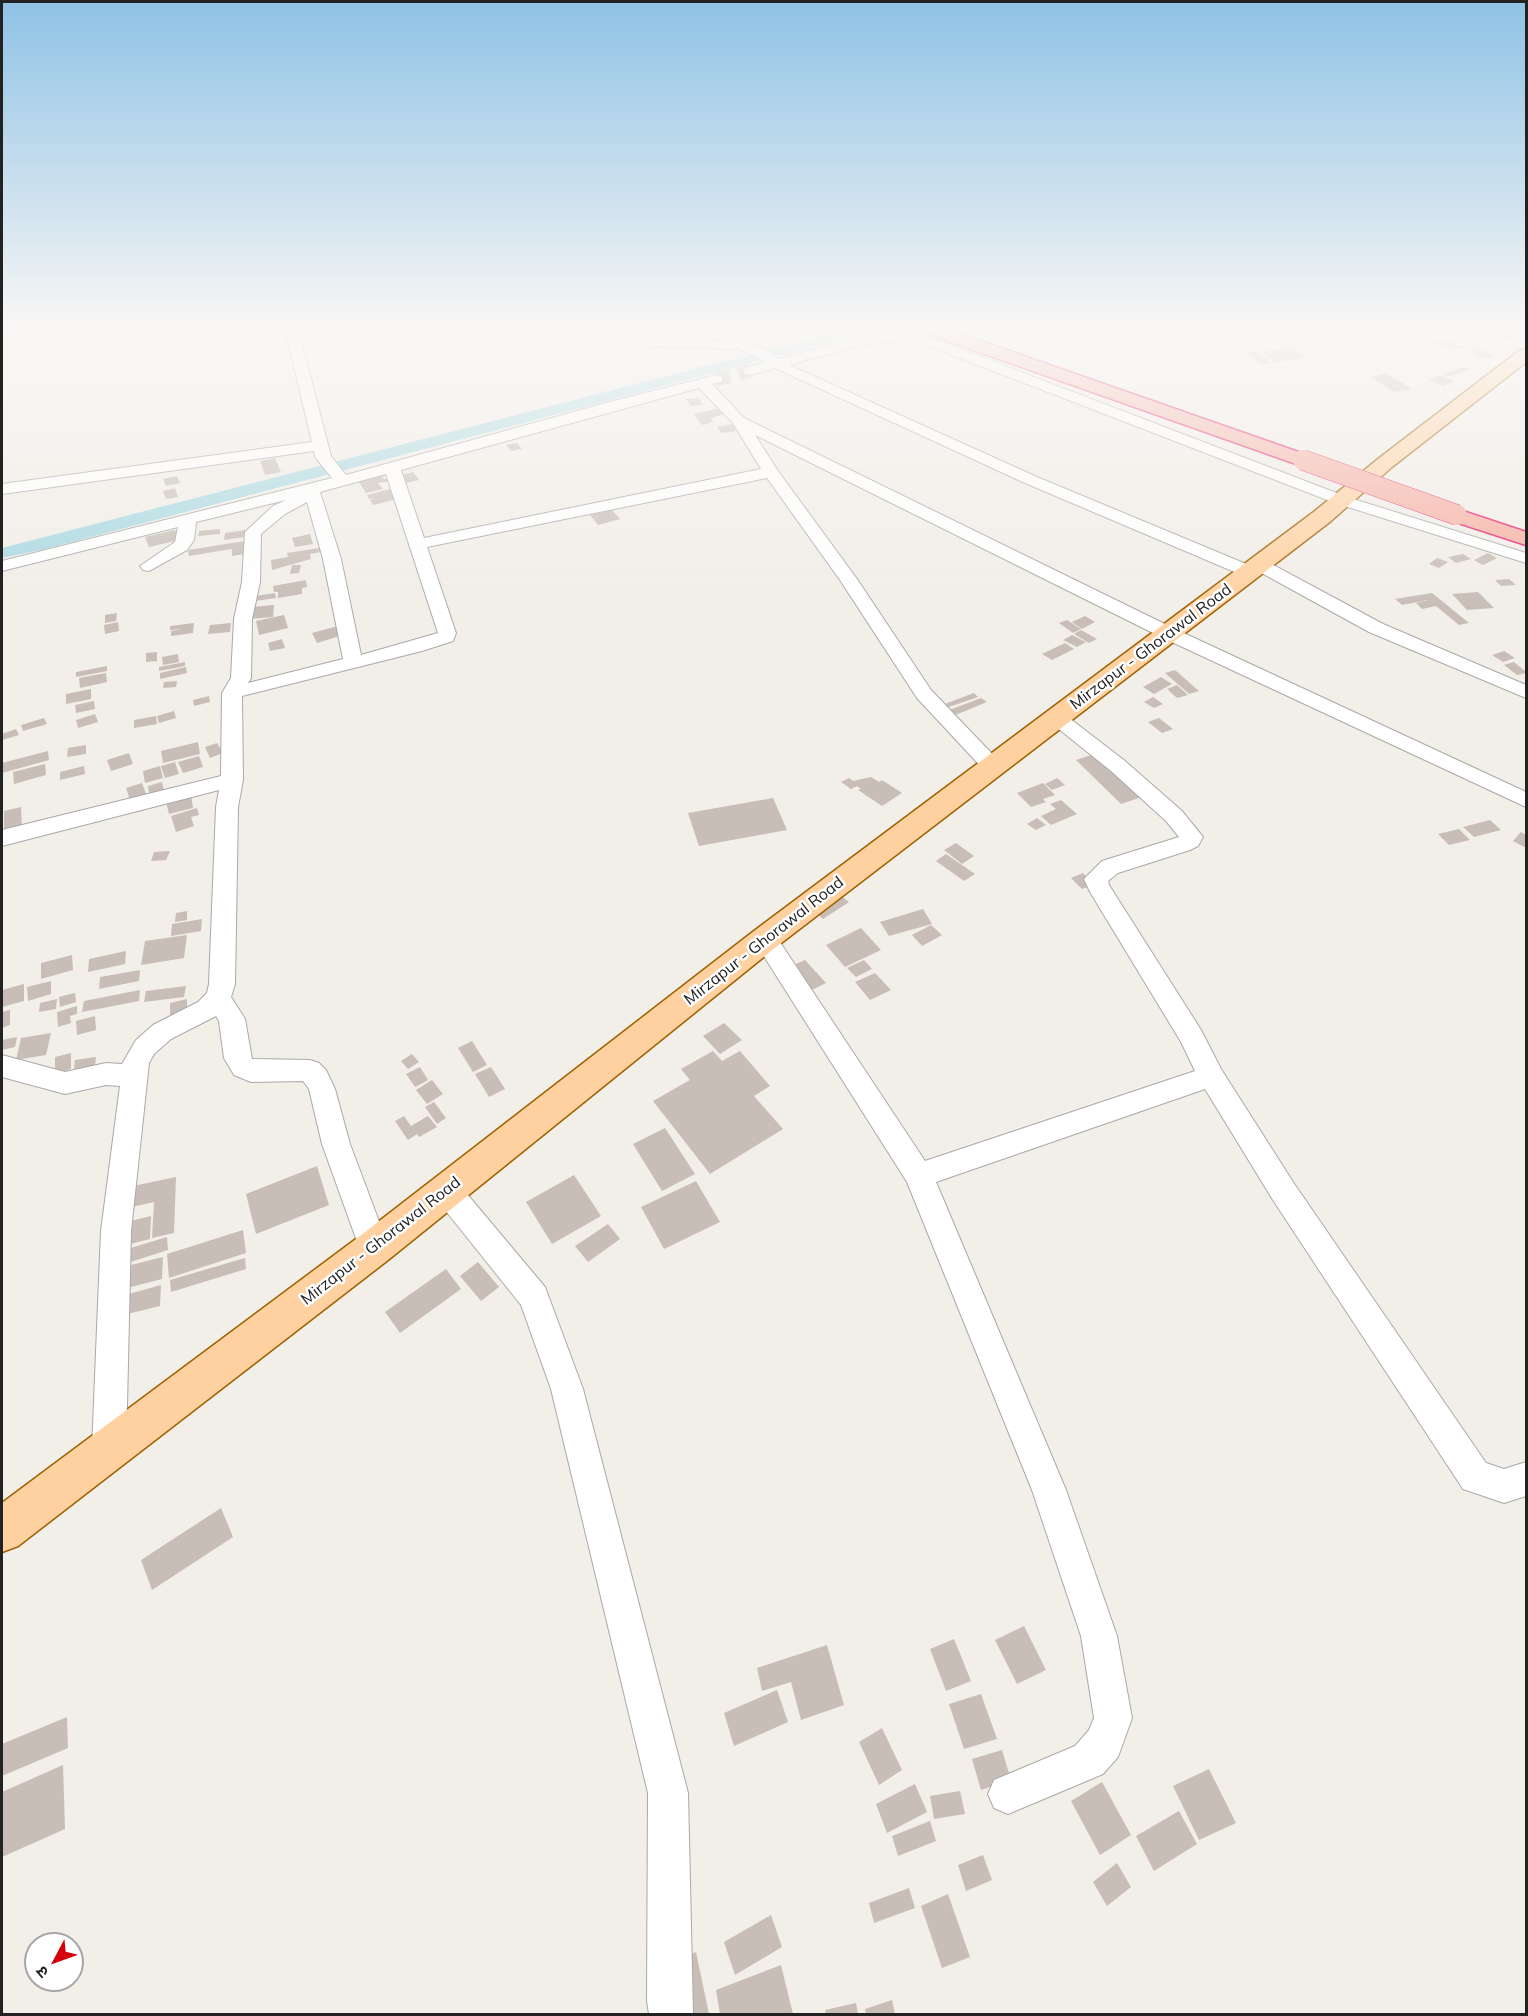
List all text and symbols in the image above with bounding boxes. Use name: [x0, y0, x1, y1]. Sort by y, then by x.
street label: Mirzapur - Ghorawal Road: [1067, 580, 1235, 714]
street label: Mirzapur - Ghorawal Road: [680, 873, 848, 1009]
street label: Mirzapur - Ghorawal Road: [297, 1173, 465, 1309]
north arrow: [24, 1932, 84, 1992]
text: उ: [31, 1962, 53, 1983]

